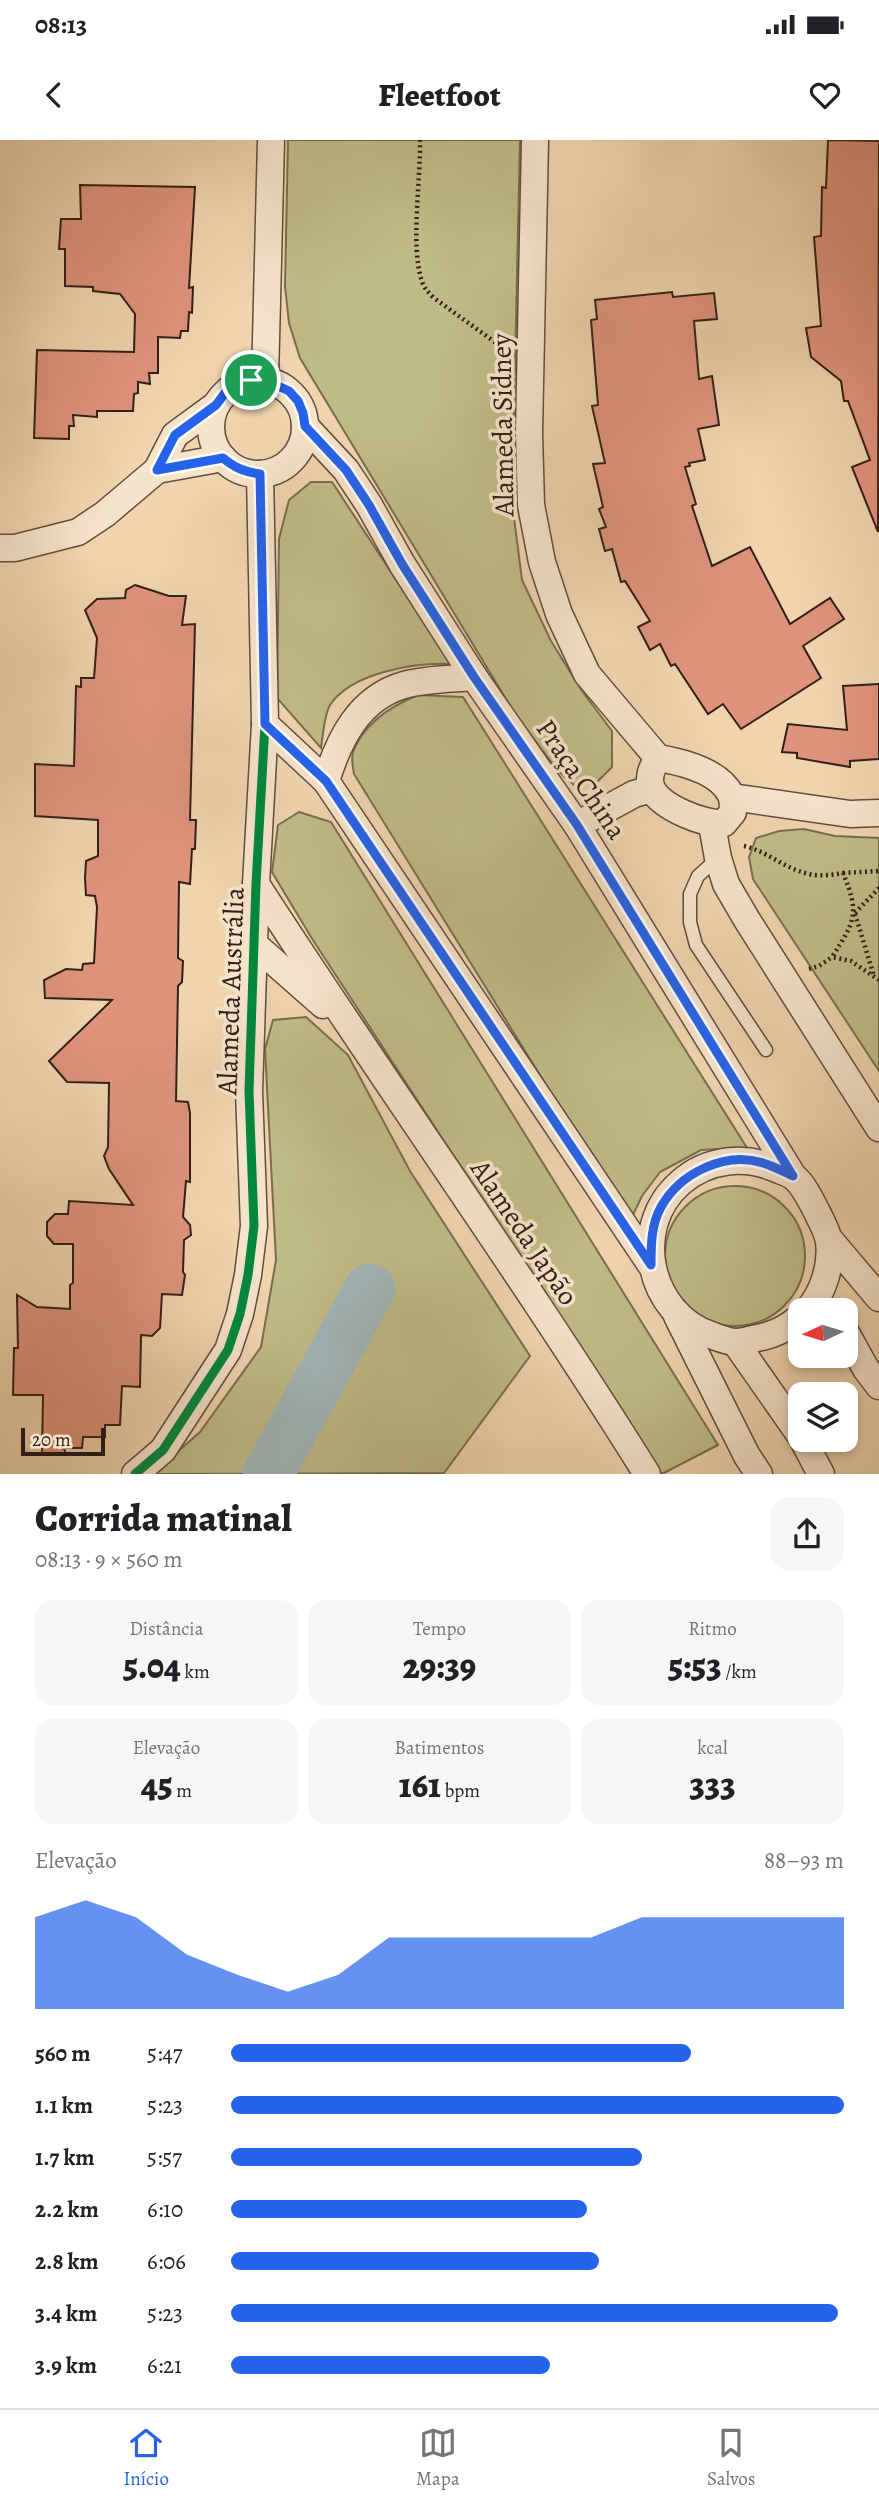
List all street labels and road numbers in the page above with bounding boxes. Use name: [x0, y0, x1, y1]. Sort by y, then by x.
street label: Alameda Sidney: [482, 333, 524, 518]
street label: Praça China: [527, 712, 635, 847]
street label: Alameda Austrália: [208, 887, 254, 1097]
street label: Alameda Japão: [461, 1151, 587, 1313]

